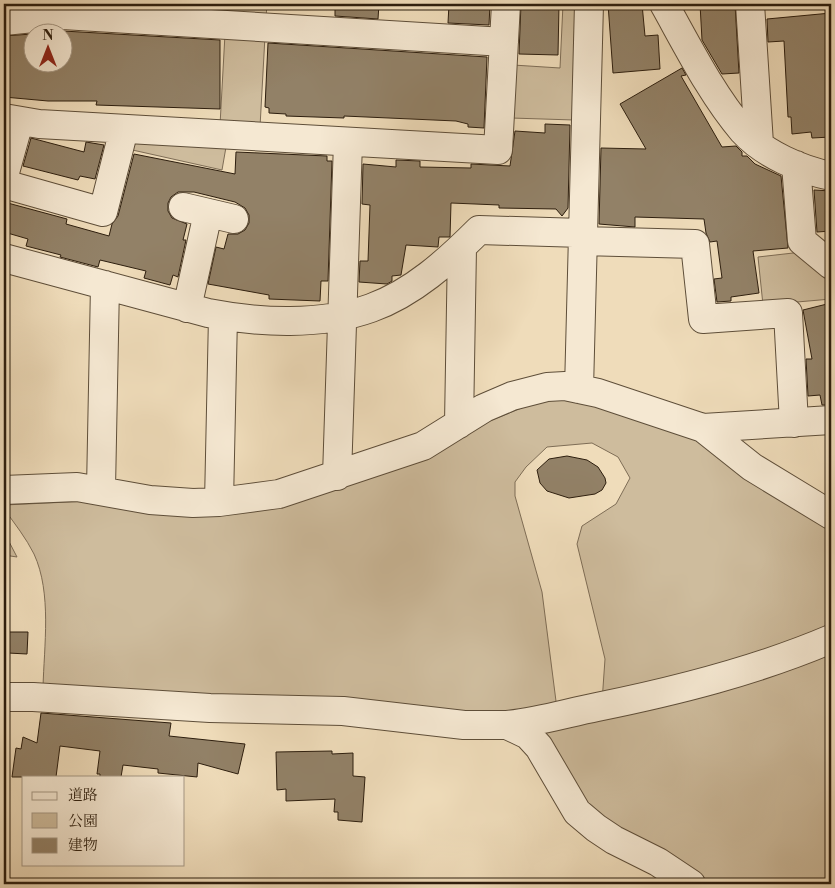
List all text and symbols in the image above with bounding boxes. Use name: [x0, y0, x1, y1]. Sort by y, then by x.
north arrow: [22, 22, 72, 72]
text: N: [42, 27, 54, 45]
legend: [22, 776, 185, 866]
text: 道路: [68, 786, 98, 805]
text: 公園: [68, 812, 98, 831]
text: 建物: [68, 836, 98, 855]

